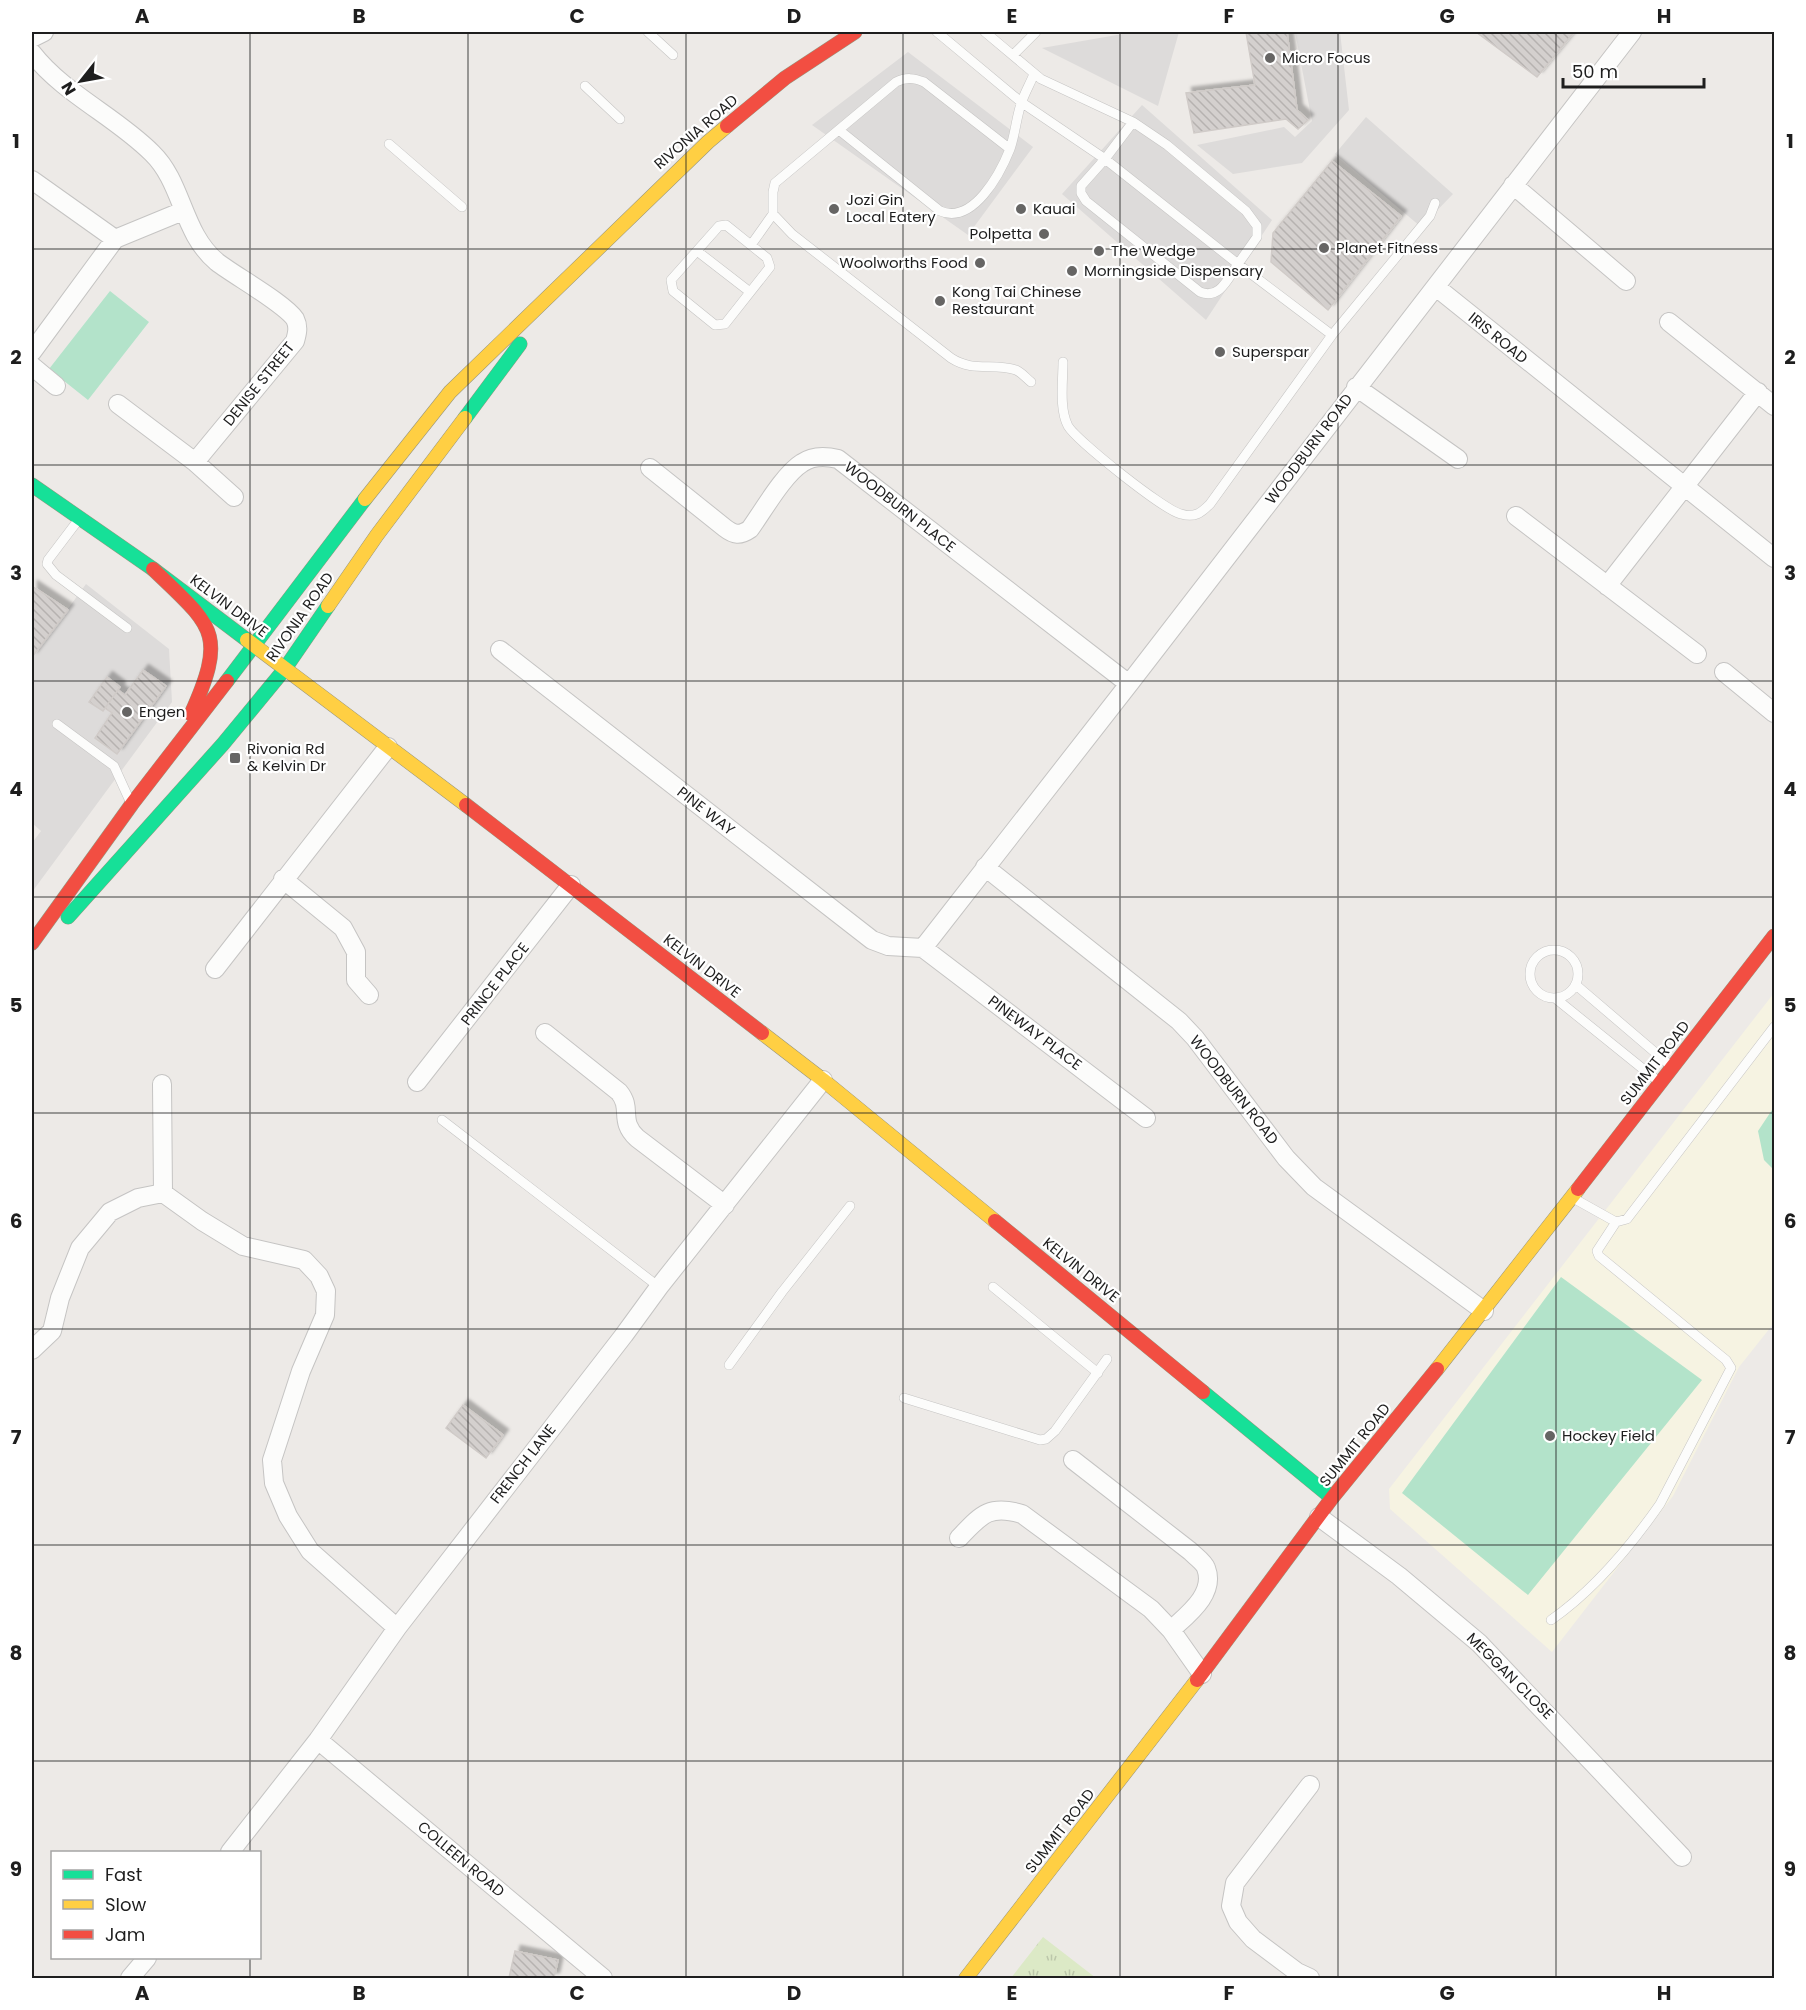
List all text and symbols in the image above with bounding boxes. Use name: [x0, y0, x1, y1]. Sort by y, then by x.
text: A: [135, 2, 150, 30]
text: B: [352, 2, 366, 30]
text: C: [569, 2, 585, 30]
text: D: [787, 2, 801, 30]
text: E: [1007, 2, 1017, 30]
text: F: [1224, 2, 1235, 30]
text: G: [1439, 2, 1455, 30]
text: H: [1657, 2, 1671, 30]
place label: Micro Focus: [1282, 47, 1371, 68]
north arrow: [51, 51, 111, 111]
marker: Micro Focus: [1263, 51, 1277, 65]
scale bar: [1563, 51, 1704, 89]
text: 50 m: [1572, 59, 1618, 84]
text: N: [56, 77, 82, 100]
street label: RIVONIA ROAD: [649, 89, 742, 174]
text: 1: [12, 127, 20, 155]
text: 1: [1786, 127, 1794, 155]
place label: Jozi Gin Local Eatery: [846, 189, 936, 227]
place label: Kauai: [1033, 198, 1076, 219]
marker: Jozi Gin Local Eatery: [827, 202, 841, 216]
marker: Kauai: [1014, 202, 1028, 216]
place label: Polpetta: [970, 223, 1032, 244]
marker: Polpetta: [1037, 227, 1051, 241]
place label: Planet Fitness: [1336, 237, 1438, 258]
place label: The Wedge: [1111, 240, 1196, 261]
marker: Planet Fitness: [1317, 241, 1331, 255]
marker: The Wedge: [1092, 244, 1106, 258]
place label: Woolworths Food: [839, 252, 968, 273]
marker: Woolworths Food: [973, 256, 987, 270]
place label: Morningside Dispensary: [1084, 260, 1264, 281]
marker: Morningside Dispensary: [1065, 264, 1079, 278]
place label: Kong Tai Chinese Restaurant: [952, 281, 1081, 319]
marker: Kong Tai Chinese Restaurant: [933, 294, 947, 308]
street label: IRIS ROAD: [1464, 307, 1532, 368]
street label: DENISE STREET: [218, 337, 299, 430]
place label: Superspar: [1232, 341, 1310, 362]
text: 2: [10, 343, 22, 371]
text: 2: [1784, 343, 1796, 371]
marker: Superspar: [1213, 345, 1227, 359]
street label: WOODBURN ROAD: [1260, 389, 1357, 508]
street label: WOODBURN PLACE: [840, 456, 961, 557]
text: 3: [10, 559, 22, 587]
text: 3: [1784, 559, 1796, 587]
street label: RIVONIA ROAD: [261, 568, 338, 666]
street label: KELVIN DRIVE: [186, 569, 273, 642]
place label: Engen: [139, 701, 185, 722]
marker: Engen: [120, 705, 134, 719]
place label: Rivonia Rd & Kelvin Dr: [247, 738, 326, 776]
marker: Rivonia Rd & Kelvin Dr: [228, 751, 242, 765]
text: 4: [9, 775, 23, 803]
text: 4: [1783, 775, 1797, 803]
street label: PINE WAY: [673, 781, 740, 840]
street label: KELVIN DRIVE: [659, 929, 745, 1002]
street label: PRINCE PLACE: [456, 938, 534, 1030]
street label: PINEWAY PLACE: [984, 990, 1087, 1075]
text: 5: [10, 991, 23, 1019]
text: 5: [1784, 991, 1797, 1019]
street label: SUMMIT ROAD: [1615, 1016, 1694, 1109]
street label: WOODBURN ROAD: [1185, 1031, 1284, 1149]
text: 6: [10, 1207, 22, 1235]
text: 6: [1784, 1207, 1796, 1235]
street label: KELVIN DRIVE: [1039, 1232, 1124, 1307]
street label: SUMMIT ROAD: [1314, 1398, 1395, 1491]
street label: FRENCH LANE: [485, 1420, 560, 1508]
text: 7: [11, 1423, 22, 1451]
text: 7: [1785, 1423, 1796, 1451]
place label: Hockey Field: [1562, 1425, 1655, 1446]
marker: Hockey Field: [1543, 1429, 1557, 1443]
street label: MEGGAN CLOSE: [1462, 1628, 1558, 1724]
text: 8: [10, 1639, 22, 1667]
text: 8: [1784, 1639, 1796, 1667]
street label: SUMMIT ROAD: [1020, 1784, 1099, 1877]
street label: COLLEEN ROAD: [413, 1816, 509, 1901]
legend: [51, 1851, 261, 1959]
text: 9: [10, 1855, 22, 1883]
text: 9: [1784, 1855, 1796, 1883]
text: Fast: [105, 1862, 142, 1887]
text: Slow: [105, 1892, 147, 1917]
text: Jam: [105, 1922, 145, 1947]
text: A: [135, 1979, 150, 2007]
text: B: [352, 1979, 366, 2007]
text: C: [569, 1979, 585, 2007]
text: D: [787, 1979, 801, 2007]
text: E: [1007, 1979, 1017, 2007]
text: F: [1224, 1979, 1235, 2007]
text: G: [1439, 1979, 1455, 2007]
text: H: [1657, 1979, 1671, 2007]

